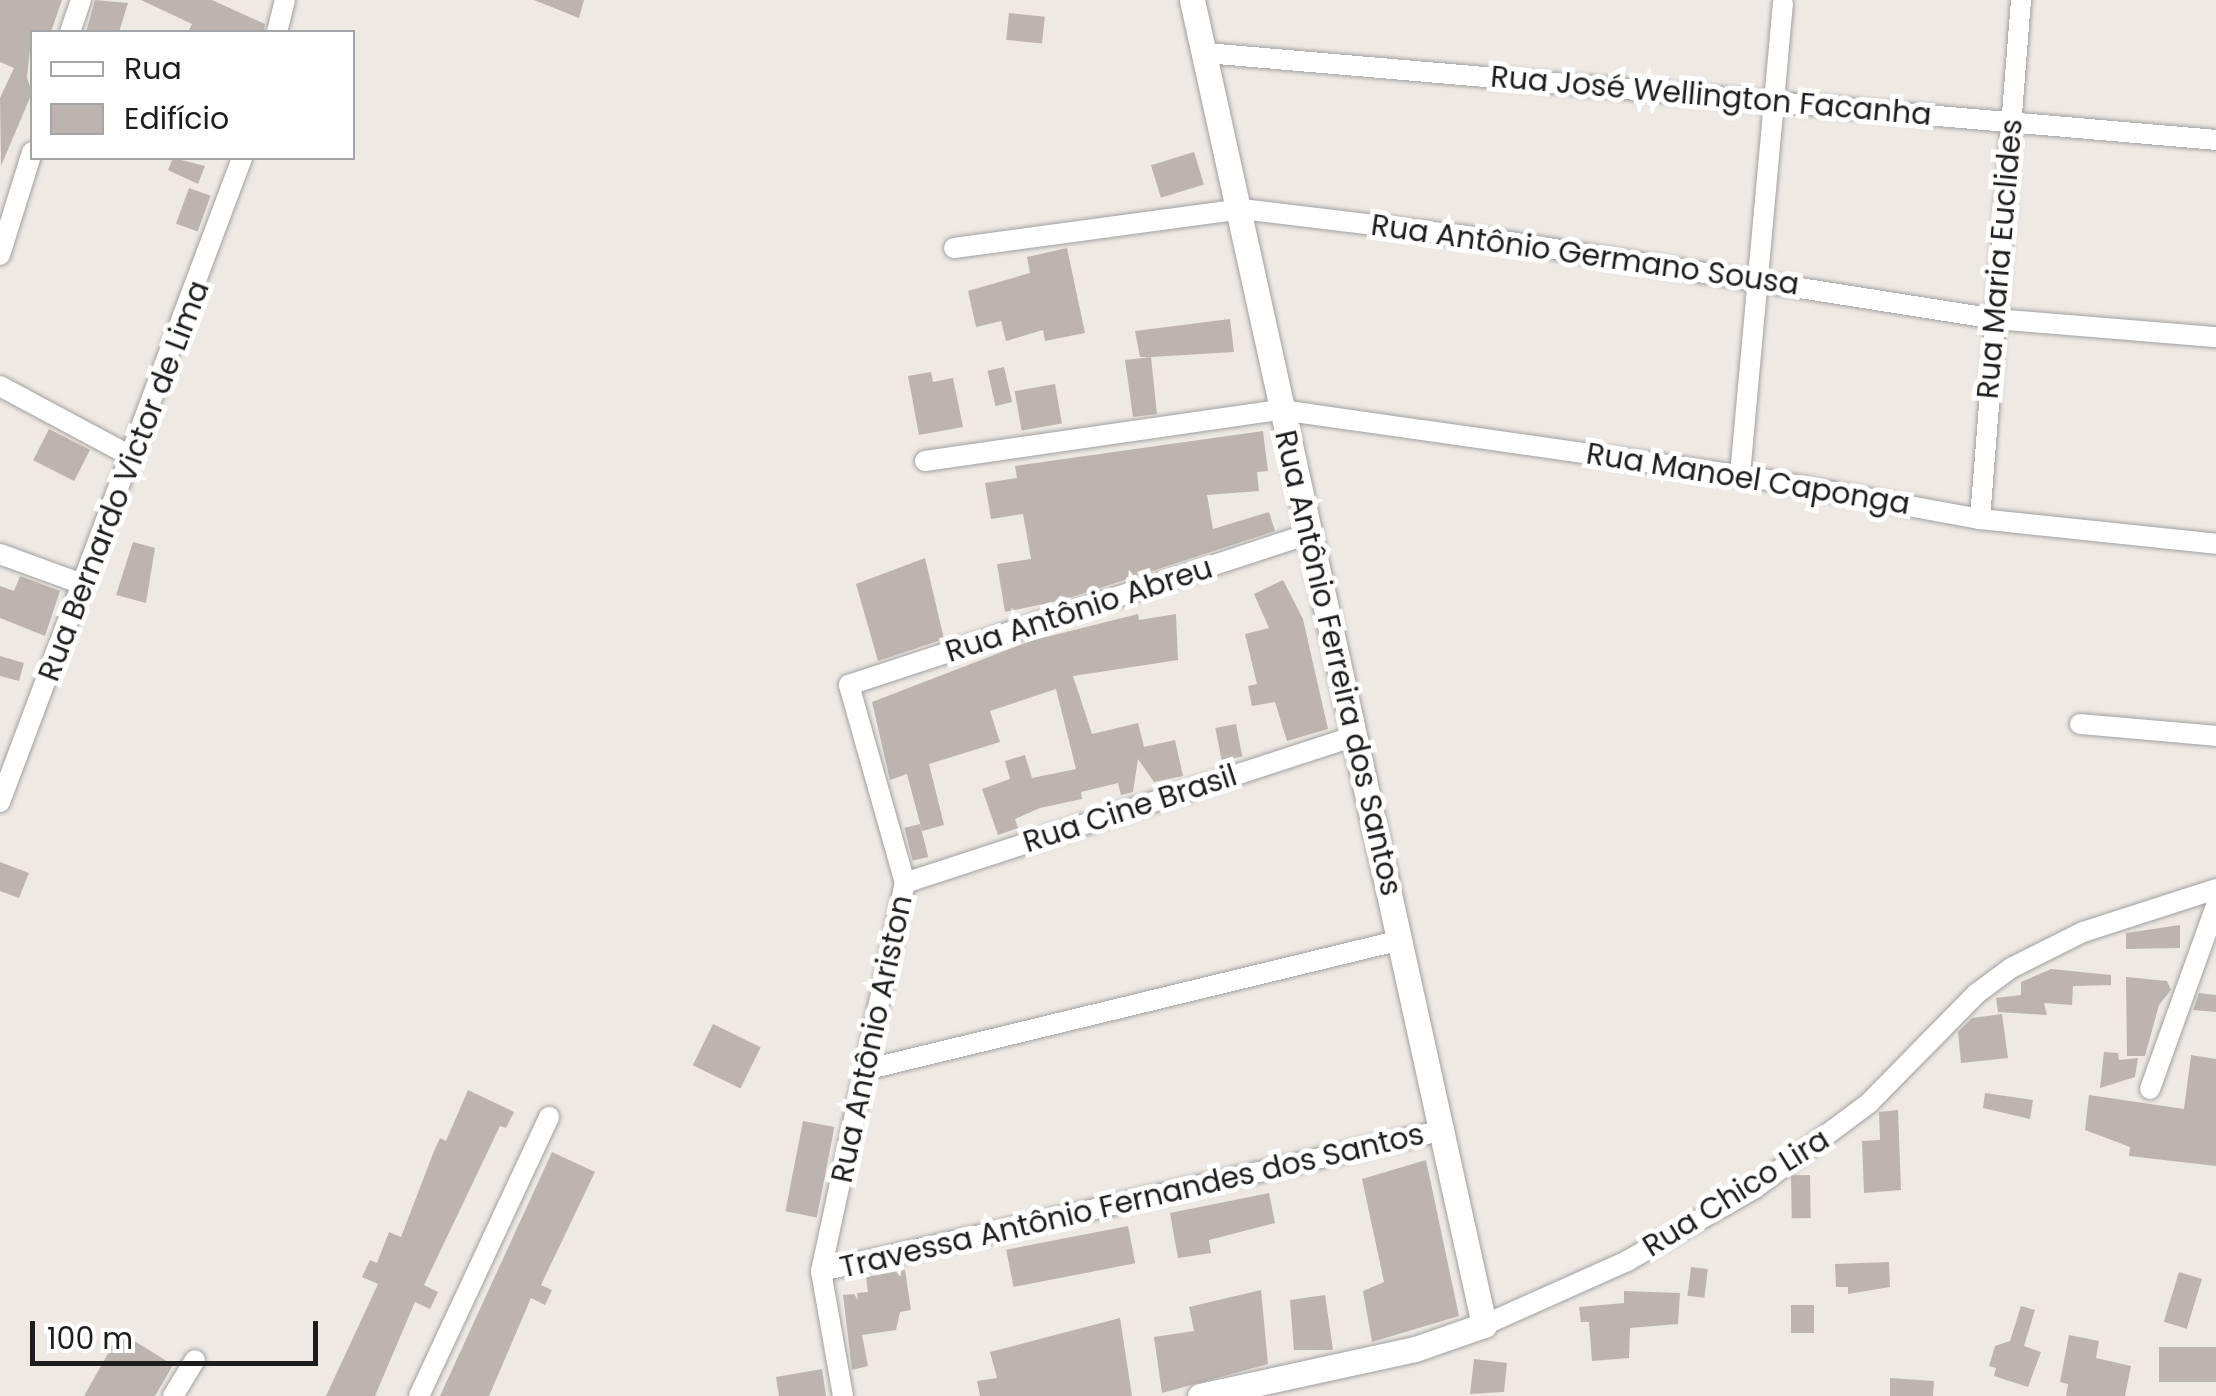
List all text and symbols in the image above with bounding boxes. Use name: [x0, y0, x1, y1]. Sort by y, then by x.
legend: [30, 30, 355, 160]
text: Rua: [124, 47, 182, 90]
street label: Rua José Wellington Facanha: [1489, 59, 1933, 133]
text: Edifício: [124, 97, 229, 140]
street label: Rua Maria Euclides: [1970, 118, 2030, 400]
street label: Rua Antônio Germano Sousa: [1369, 207, 1801, 303]
street label: Rua Bernardo Victor de Lima: [31, 276, 217, 686]
street label: Rua Antônio Ferreira dos Santos: [1267, 427, 1409, 899]
street label: Rua Manoel Caponga: [1584, 436, 1912, 522]
street label: Rua Antônio Abreu: [941, 550, 1217, 670]
street label: Rua Cine Brasil: [1019, 758, 1241, 860]
street label: Rua Antônio Ariston: [824, 892, 920, 1186]
street label: Travessa Antônio Fernandes dos Santos: [837, 1116, 1427, 1286]
street label: Rua Chico Lira: [1636, 1121, 1836, 1265]
scale bar: [35, 1301, 322, 1363]
text: 100 m: [47, 1317, 133, 1360]

